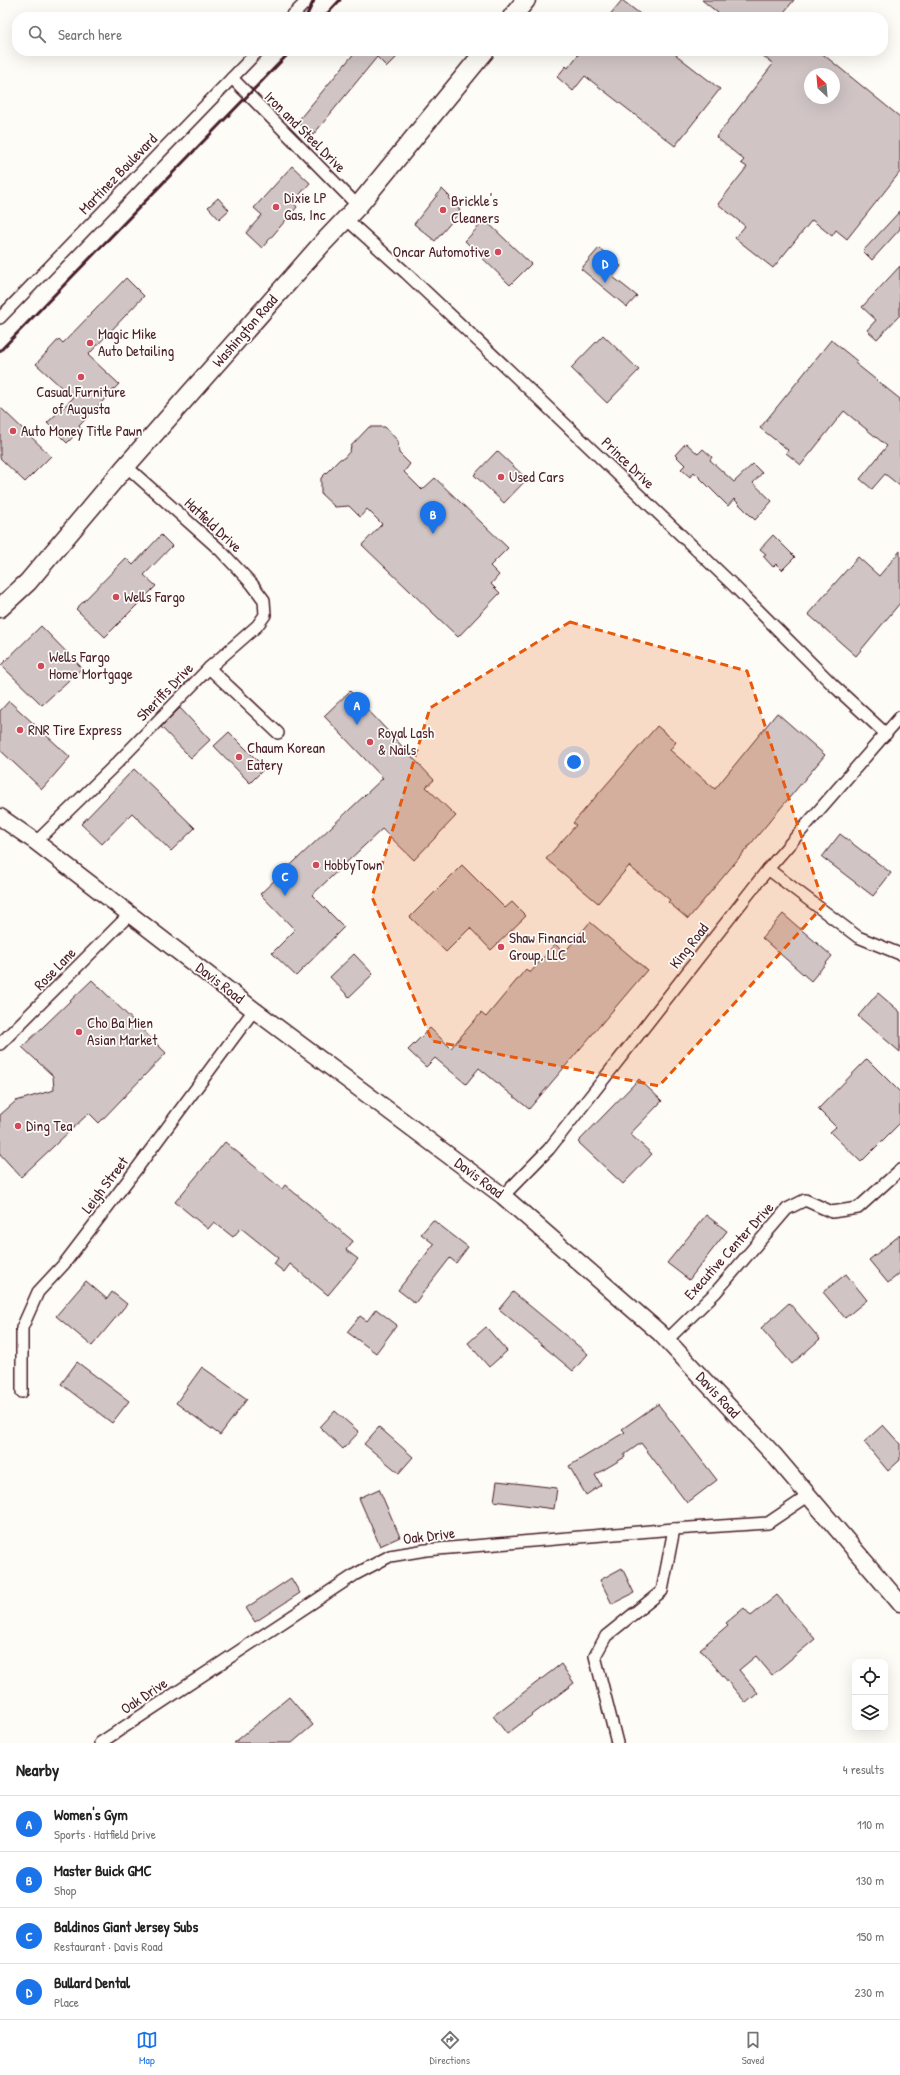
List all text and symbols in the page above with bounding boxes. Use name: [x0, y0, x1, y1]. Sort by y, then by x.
search box: [12, 12, 888, 56]
icon: search: [26, 23, 48, 45]
text: Search here: [58, 24, 122, 45]
north arrow: [804, 68, 840, 104]
street label: Iron and Steel Drive: [260, 86, 351, 177]
street label: Martinez Boulevard: [74, 129, 162, 219]
place label: Dixie LP Gas, Inc: [284, 187, 327, 225]
place label: Brickle's Cleaners: [451, 190, 500, 228]
marker: Dixie LP Gas, Inc: [271, 202, 281, 212]
marker: Brickle's Cleaners: [438, 205, 448, 215]
place label: Oncar Automotive: [393, 241, 490, 262]
marker: Oncar Automotive: [493, 247, 503, 257]
pin: D: [592, 250, 618, 283]
street label: Washington Road: [207, 290, 282, 372]
place label: Magic Mike Auto Detailing: [98, 323, 175, 361]
marker: Magic Mike Auto Detailing: [85, 338, 95, 348]
marker: Casual Furniture of Augusta: [76, 372, 86, 382]
place label: Casual Furniture of Augusta: [36, 381, 126, 419]
place label: Auto Money Title Pawn: [21, 420, 142, 441]
marker: Auto Money Title Pawn: [8, 426, 18, 436]
street label: Prince Drive: [597, 432, 660, 493]
place label: Used Cars: [509, 466, 564, 487]
marker: Used Cars: [496, 472, 506, 482]
street label: Hatfield Drive: [180, 493, 247, 557]
pin: B: [420, 501, 446, 534]
place label: Wells Fargo: [124, 586, 185, 607]
marker: Wells Fargo: [111, 592, 121, 602]
place label: Wells Fargo Home Mortgage: [49, 646, 133, 684]
street label: Sheriffs Drive: [132, 658, 198, 725]
marker: Wells Fargo Home Mortgage: [36, 661, 46, 671]
pin: A: [344, 692, 370, 725]
place label: RNR Tire Express: [28, 719, 122, 740]
place label: Royal Lash & Nails: [378, 722, 434, 760]
marker: RNR Tire Express: [15, 725, 25, 735]
place label: Chaum Korean Eatery: [247, 737, 326, 775]
marker: Royal Lash & Nails: [365, 737, 375, 747]
marker: Chaum Korean Eatery: [234, 752, 244, 762]
your location: [564, 752, 584, 772]
place label: HobbyTown: [324, 854, 383, 875]
marker: HobbyTown: [311, 860, 321, 870]
pin: C: [272, 863, 298, 896]
street label: King Road: [664, 918, 713, 973]
place label: Shaw Financial Group, LLC: [509, 927, 586, 965]
marker: Shaw Financial Group, LLC: [496, 942, 506, 952]
street label: Rose Lane: [29, 943, 80, 995]
street label: Davis Road: [192, 957, 249, 1008]
place label: Cho Ba Mien Asian Market: [87, 1012, 158, 1050]
marker: Cho Ba Mien Asian Market: [74, 1027, 84, 1037]
place label: Ding Tea: [26, 1115, 72, 1136]
marker: Ding Tea: [13, 1121, 23, 1131]
street label: Leigh Street: [76, 1151, 133, 1217]
street label: Davis Road: [451, 1152, 508, 1203]
street label: Executive Center Drive: [679, 1197, 778, 1304]
street label: Davis Road: [692, 1367, 745, 1422]
street label: Oak Drive: [402, 1522, 456, 1549]
map controls: [852, 1659, 888, 1731]
button: locate: [852, 1659, 888, 1695]
street label: Oak Drive: [116, 1672, 171, 1719]
button: layers: [852, 1695, 888, 1731]
text: Nearby: [16, 1758, 59, 1781]
text: 4 results: [843, 1760, 884, 1778]
text: Women's Gym: [54, 1804, 128, 1825]
text: A: [26, 1815, 32, 1833]
text: 110 m: [857, 1815, 884, 1833]
text: Sports · Hatfield Drive: [54, 1825, 156, 1843]
text: Master Buick GMC: [54, 1860, 152, 1881]
text: B: [26, 1871, 32, 1889]
text: 130 m: [856, 1871, 884, 1889]
text: Shop: [54, 1881, 76, 1899]
text: Baldinos Giant Jersey Subs: [54, 1916, 198, 1937]
text: C: [25, 1927, 33, 1945]
text: 150 m: [856, 1927, 884, 1945]
text: Restaurant · Davis Road: [54, 1937, 163, 1955]
text: Bullard Dental: [54, 1972, 130, 1993]
text: D: [26, 1983, 32, 2001]
text: 230 m: [854, 1983, 884, 2001]
text: Place: [54, 1993, 79, 2011]
tab: Map: [136, 2029, 158, 2067]
tab: Directions: [430, 2029, 470, 2067]
tab: Saved: [742, 2029, 764, 2067]

